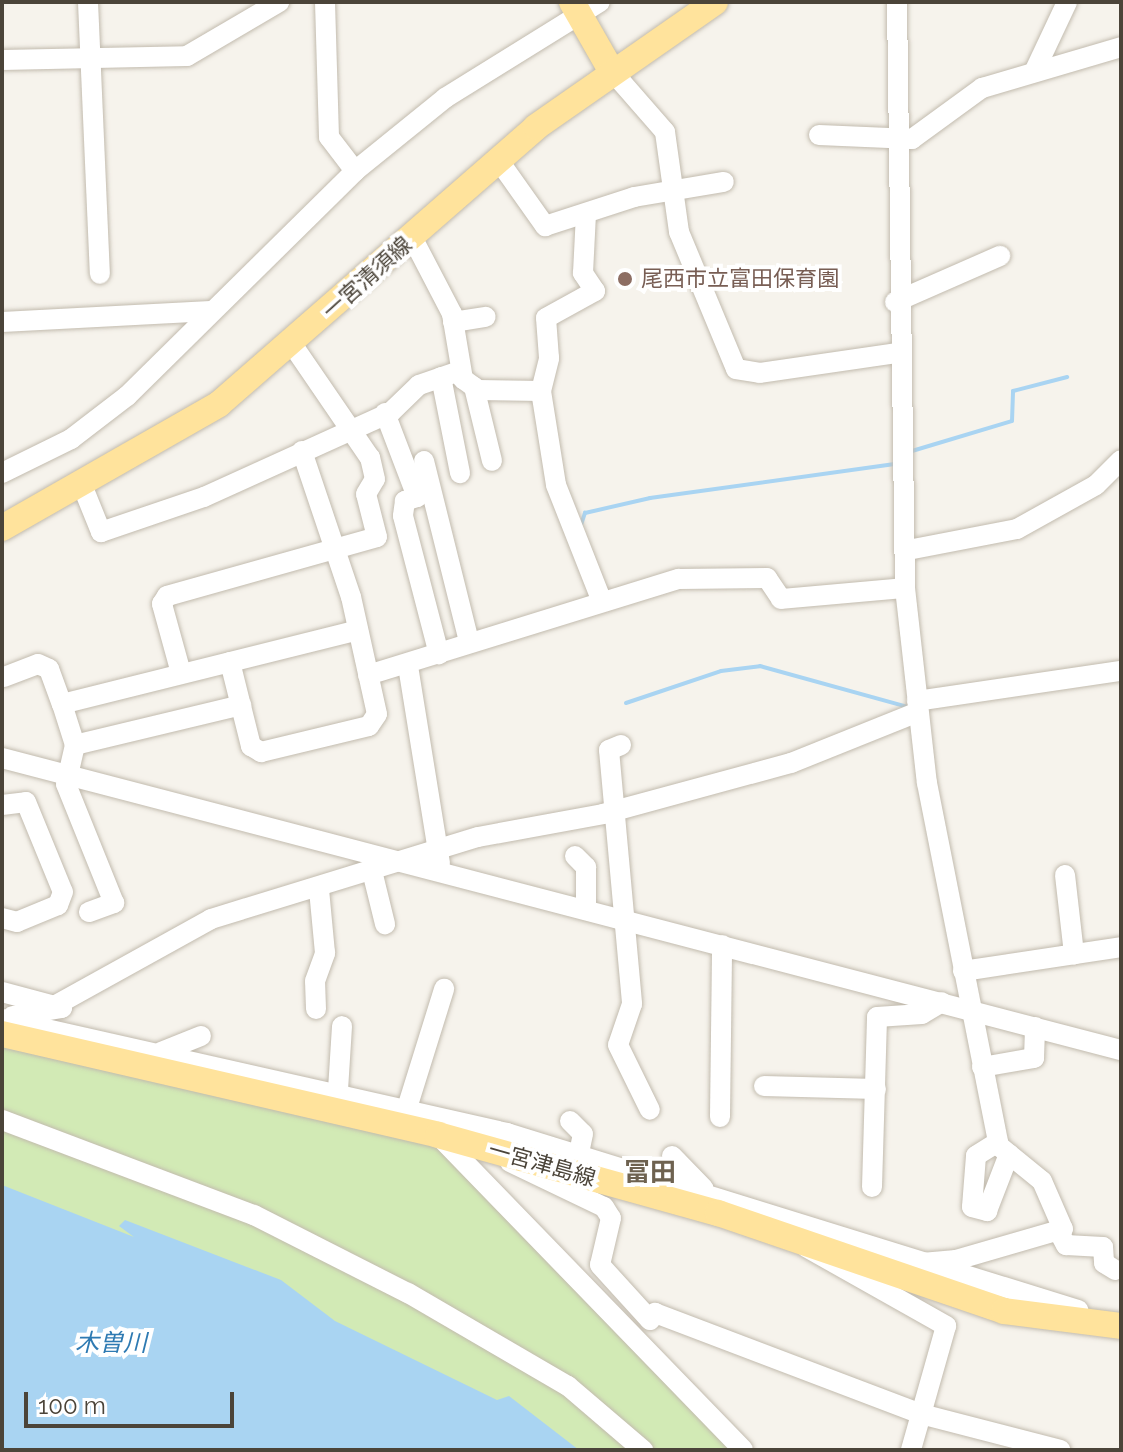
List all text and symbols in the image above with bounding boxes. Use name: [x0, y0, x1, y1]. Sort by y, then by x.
street label: 一宮清須線: [317, 231, 417, 325]
place label: 尾西市立富田保育園: [641, 266, 839, 292]
marker: 尾西市立富田保育園: [616, 270, 634, 288]
street label: 一宮津島線: [485, 1136, 599, 1192]
district label: 冨田: [624, 1157, 676, 1189]
water label: 木曽川: [75, 1329, 147, 1357]
scale bar: [28, 1376, 238, 1426]
text: 100 m: [38, 1391, 106, 1420]

